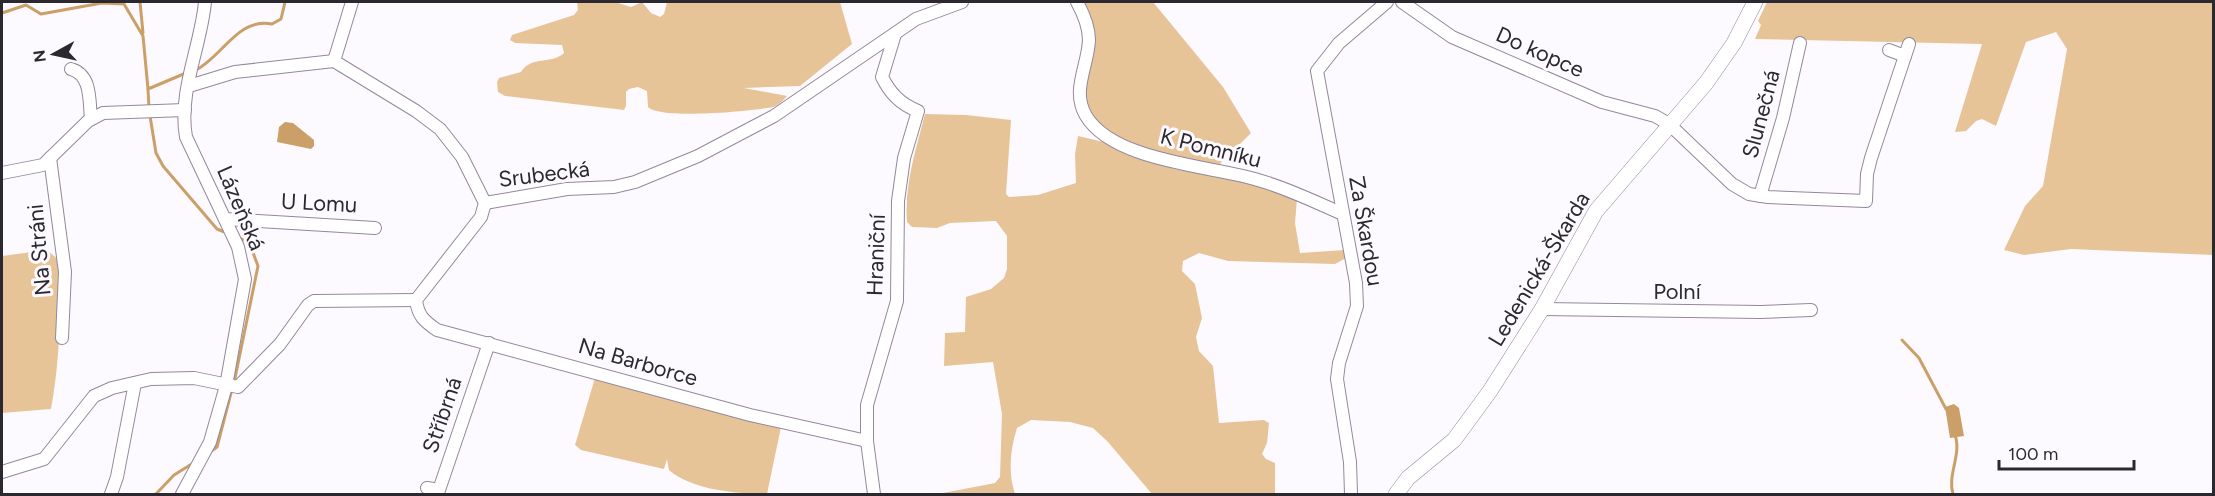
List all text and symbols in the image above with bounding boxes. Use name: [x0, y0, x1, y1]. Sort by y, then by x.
street label: Do kopce: [1492, 21, 1588, 83]
north arrow: [24, 24, 84, 84]
text: N: [29, 49, 50, 63]
street label: Slunečná: [1736, 67, 1786, 161]
street label: K Pomníku: [1158, 122, 1264, 174]
street label: Srubecká: [497, 155, 591, 193]
street label: Lázeňská: [211, 161, 271, 255]
street label: Za Škardou: [1343, 174, 1389, 288]
street label: Ledenická-Škarda: [1482, 187, 1596, 351]
street label: U Lomu: [280, 188, 358, 218]
street label: Na Stráni: [22, 203, 56, 297]
street label: Hraniční: [861, 213, 891, 296]
street label: Polní: [1653, 278, 1702, 305]
street label: Na Barborce: [575, 332, 701, 392]
street label: Stříbrná: [417, 374, 467, 456]
scale bar: [1999, 433, 2134, 471]
text: 100 m: [2008, 443, 2058, 465]

